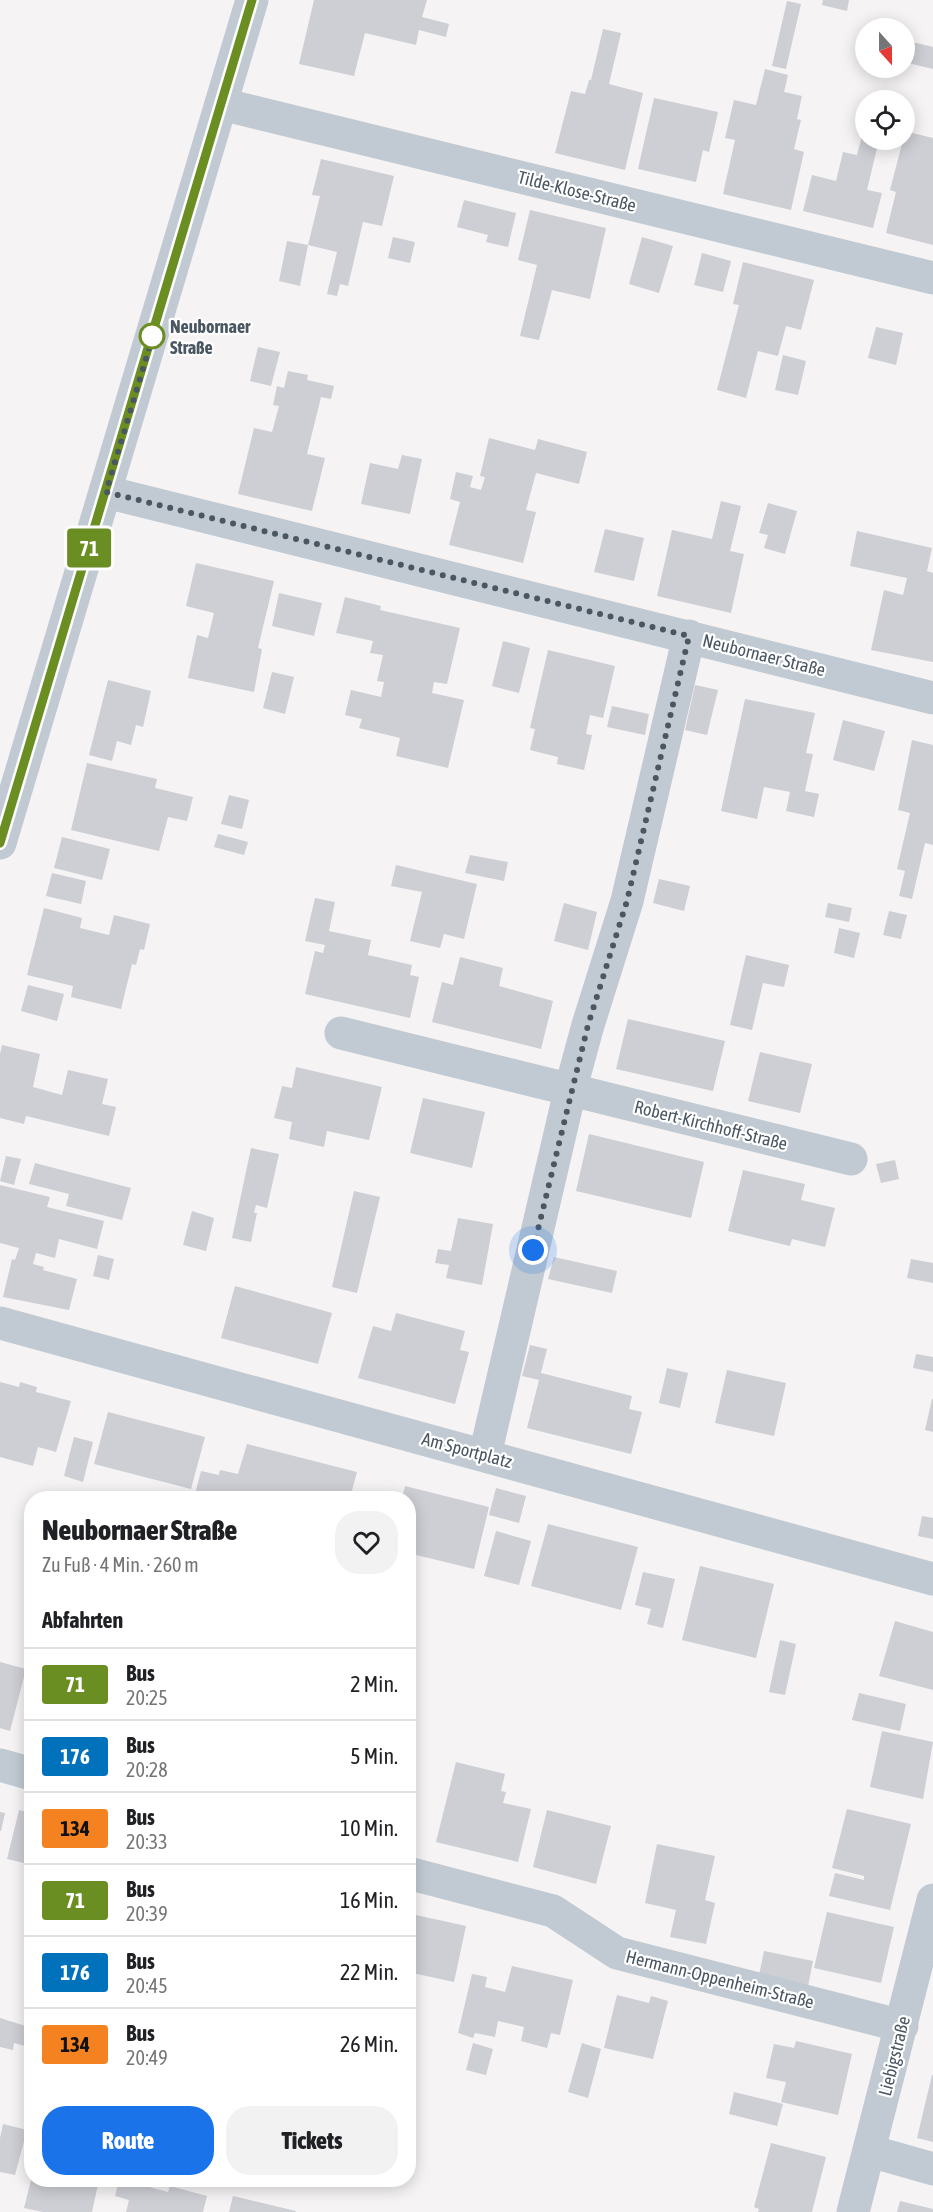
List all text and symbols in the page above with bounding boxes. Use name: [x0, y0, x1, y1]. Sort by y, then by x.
north arrow: [855, 18, 915, 78]
map controls: [855, 18, 915, 150]
button: locate: [855, 90, 915, 150]
street label: Tilde-Klose-Straße: [516, 166, 638, 216]
place label: Neubornaer Straße: [170, 316, 251, 358]
marker: Neubornaer Straße: [139, 323, 165, 349]
line badge: 71: [62, 528, 116, 568]
text: 71: [79, 536, 99, 560]
street label: Neubornaer Straße: [701, 630, 827, 680]
street label: Robert-Kirchhoff-Straße: [632, 1096, 790, 1154]
your location: [518, 1235, 548, 1265]
street label: Am Sportplatz: [420, 1428, 515, 1472]
button: heart: [335, 1511, 398, 1574]
text: Neubornaer Straße: [42, 1514, 237, 1546]
text: Zu Fuß · 4 Min. · 260 m: [42, 1553, 199, 1576]
text: Abfahrten: [42, 1607, 123, 1633]
text: Bus: [126, 1660, 155, 1686]
text: 2 Min.: [350, 1671, 398, 1697]
text: 71: [65, 1672, 85, 1696]
text: 20:25: [126, 1686, 168, 1709]
text: Bus: [126, 1732, 155, 1758]
text: 5 Min.: [350, 1743, 398, 1769]
text: 176: [60, 1744, 90, 1768]
text: 20:28: [126, 1758, 168, 1781]
text: Bus: [126, 1804, 155, 1830]
text: 10 Min.: [340, 1815, 398, 1841]
text: 134: [60, 1816, 90, 1840]
text: 20:33: [126, 1830, 168, 1853]
text: Bus: [126, 1876, 155, 1902]
text: 16 Min.: [340, 1887, 398, 1913]
text: 71: [65, 1888, 85, 1912]
text: 20:39: [126, 1902, 168, 1925]
street label: Hermann-Oppenheim-Straße: [624, 1945, 816, 2013]
text: Bus: [126, 1948, 155, 1974]
text: 22 Min.: [340, 1959, 398, 1985]
text: 176: [60, 1960, 90, 1984]
text: 20:45: [126, 1974, 168, 1997]
street label: Liebigstraße: [874, 2014, 914, 2098]
text: Bus: [126, 2020, 155, 2046]
text: 26 Min.: [340, 2031, 398, 2057]
text: 134: [60, 2032, 90, 2056]
text: 20:49: [126, 2046, 168, 2069]
button: Route: [42, 2106, 214, 2175]
button: Tickets: [226, 2106, 398, 2175]

